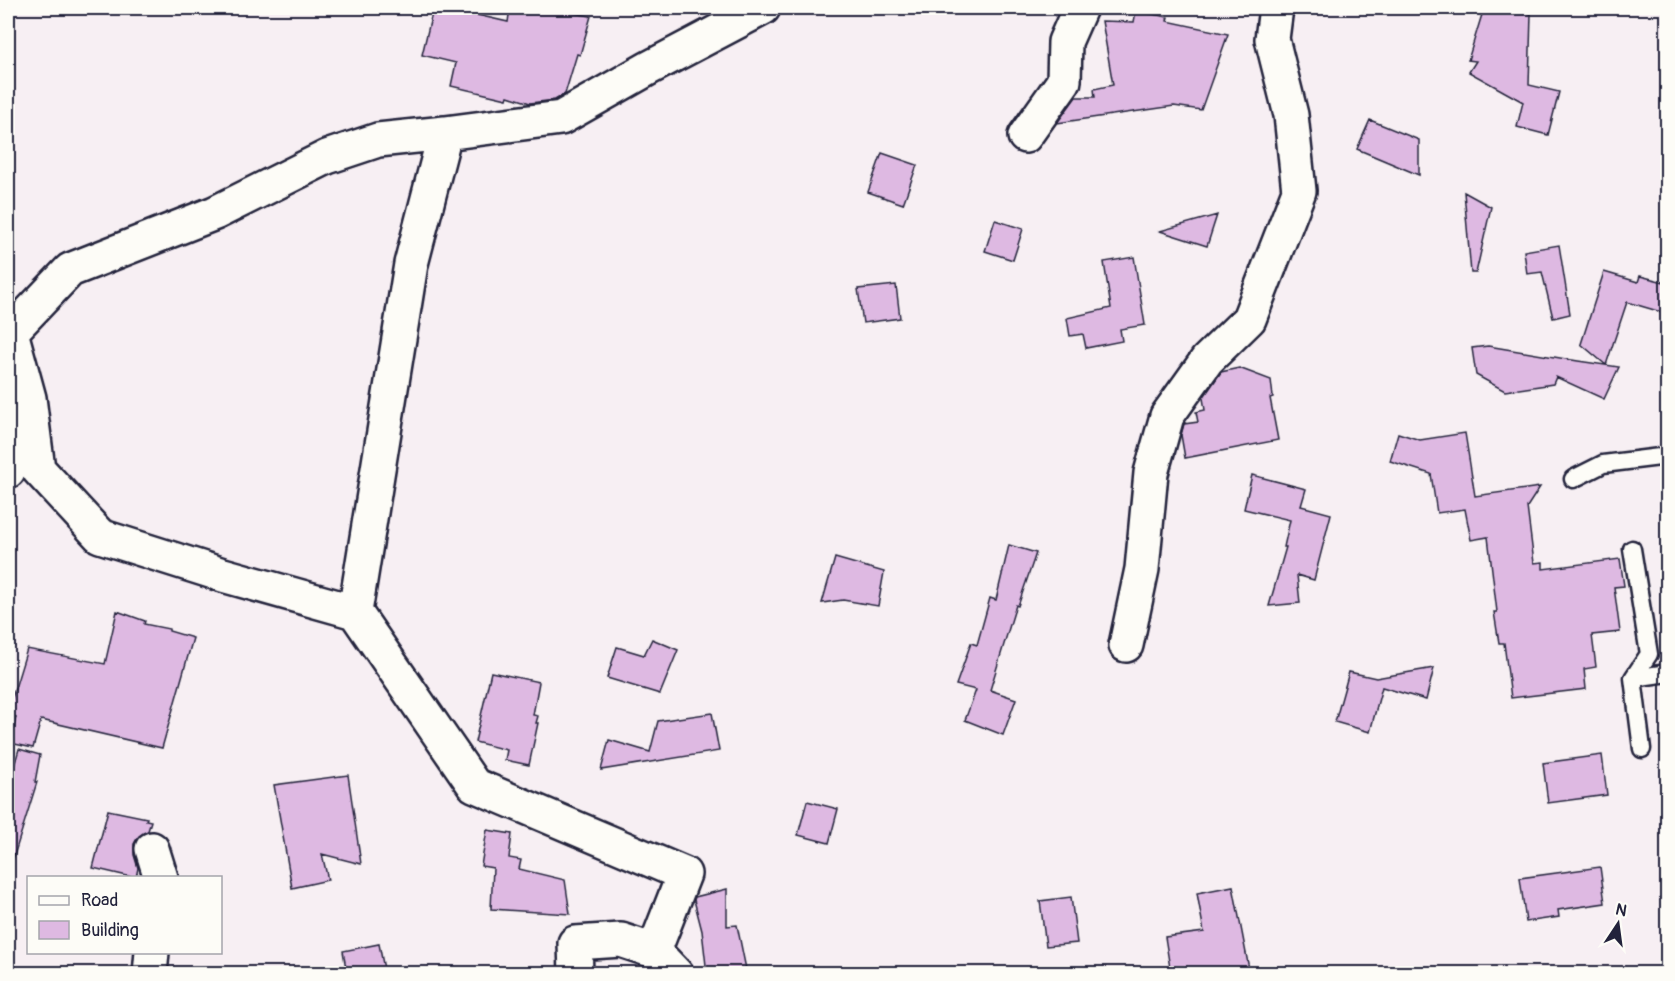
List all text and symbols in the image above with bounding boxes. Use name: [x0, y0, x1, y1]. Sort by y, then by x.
legend: [27, 876, 222, 954]
text: Road: [81, 889, 118, 912]
north arrow: [1588, 894, 1648, 954]
text: N: [1614, 899, 1629, 921]
text: Building: [81, 919, 139, 942]

